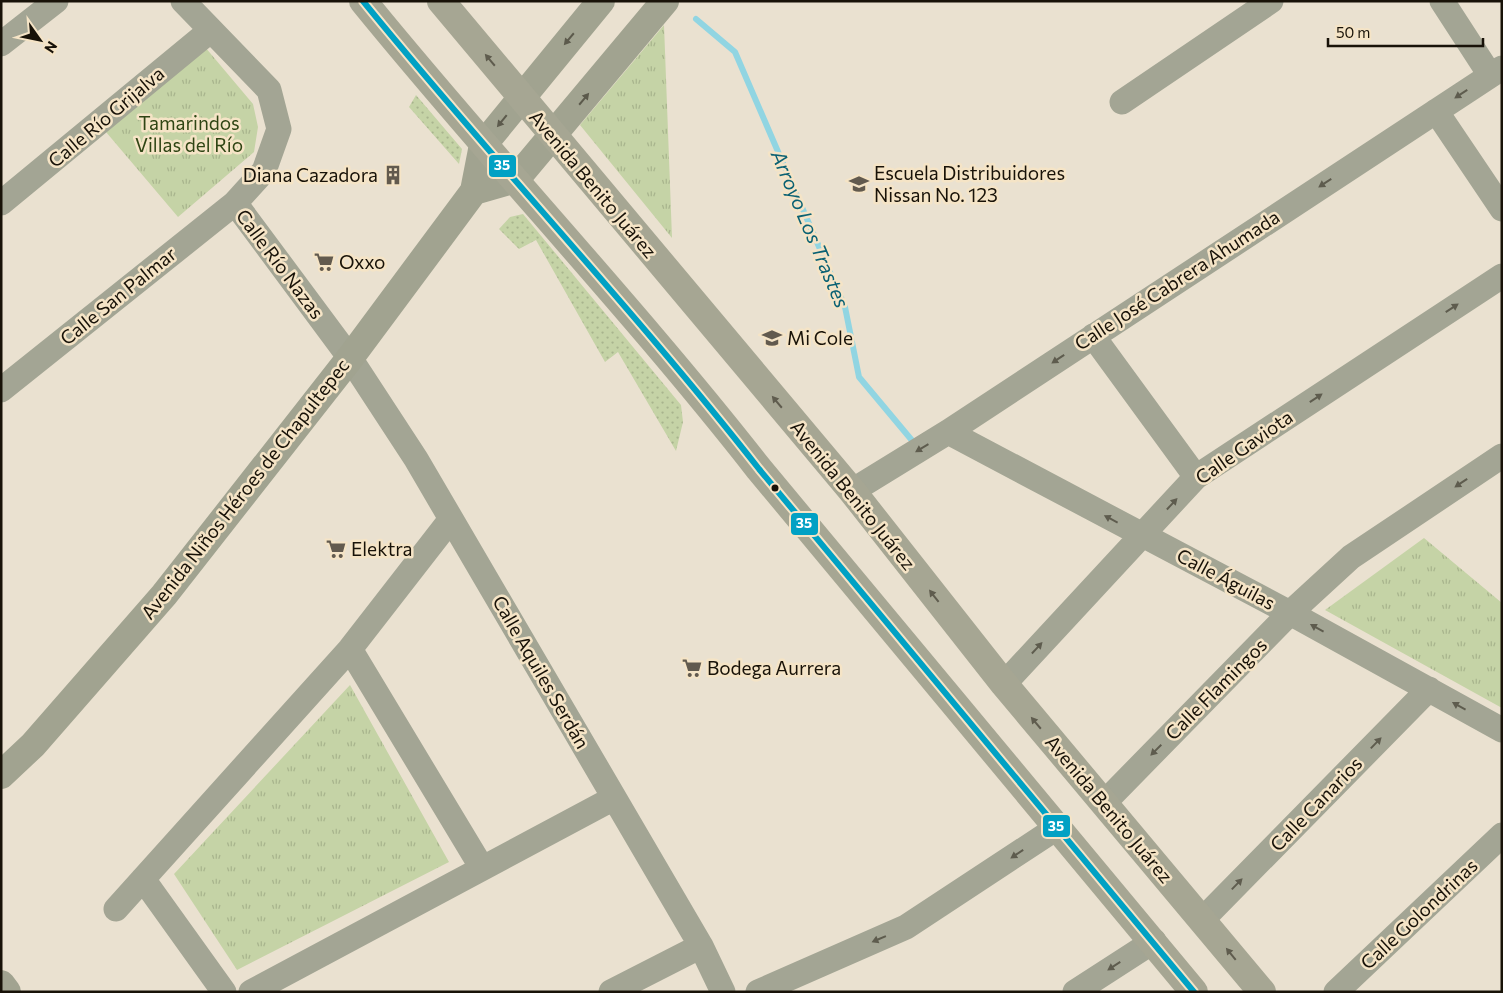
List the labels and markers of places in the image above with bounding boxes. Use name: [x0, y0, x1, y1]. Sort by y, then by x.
place label: Escuela Distribuidores Nissan No. 123: [874, 161, 1065, 206]
place label: Diana Cazadora: [243, 163, 378, 186]
building icon: Diana Cazadora: [382, 164, 404, 186]
school or university icon: Escuela Distribuidores Nissan No. 123: [848, 173, 870, 195]
place label: Oxxo: [339, 250, 385, 273]
supermarket icon: Oxxo: [313, 251, 335, 273]
place label: Mi Cole: [787, 326, 853, 349]
school or university icon: Mi Cole: [761, 327, 783, 349]
unlabelled marker: [770, 483, 780, 493]
place label: Elektra: [351, 537, 413, 560]
supermarket icon: Elektra: [325, 538, 347, 560]
place label: Bodega Aurrera: [707, 656, 841, 679]
supermarket icon: Bodega Aurrera: [681, 657, 703, 679]

